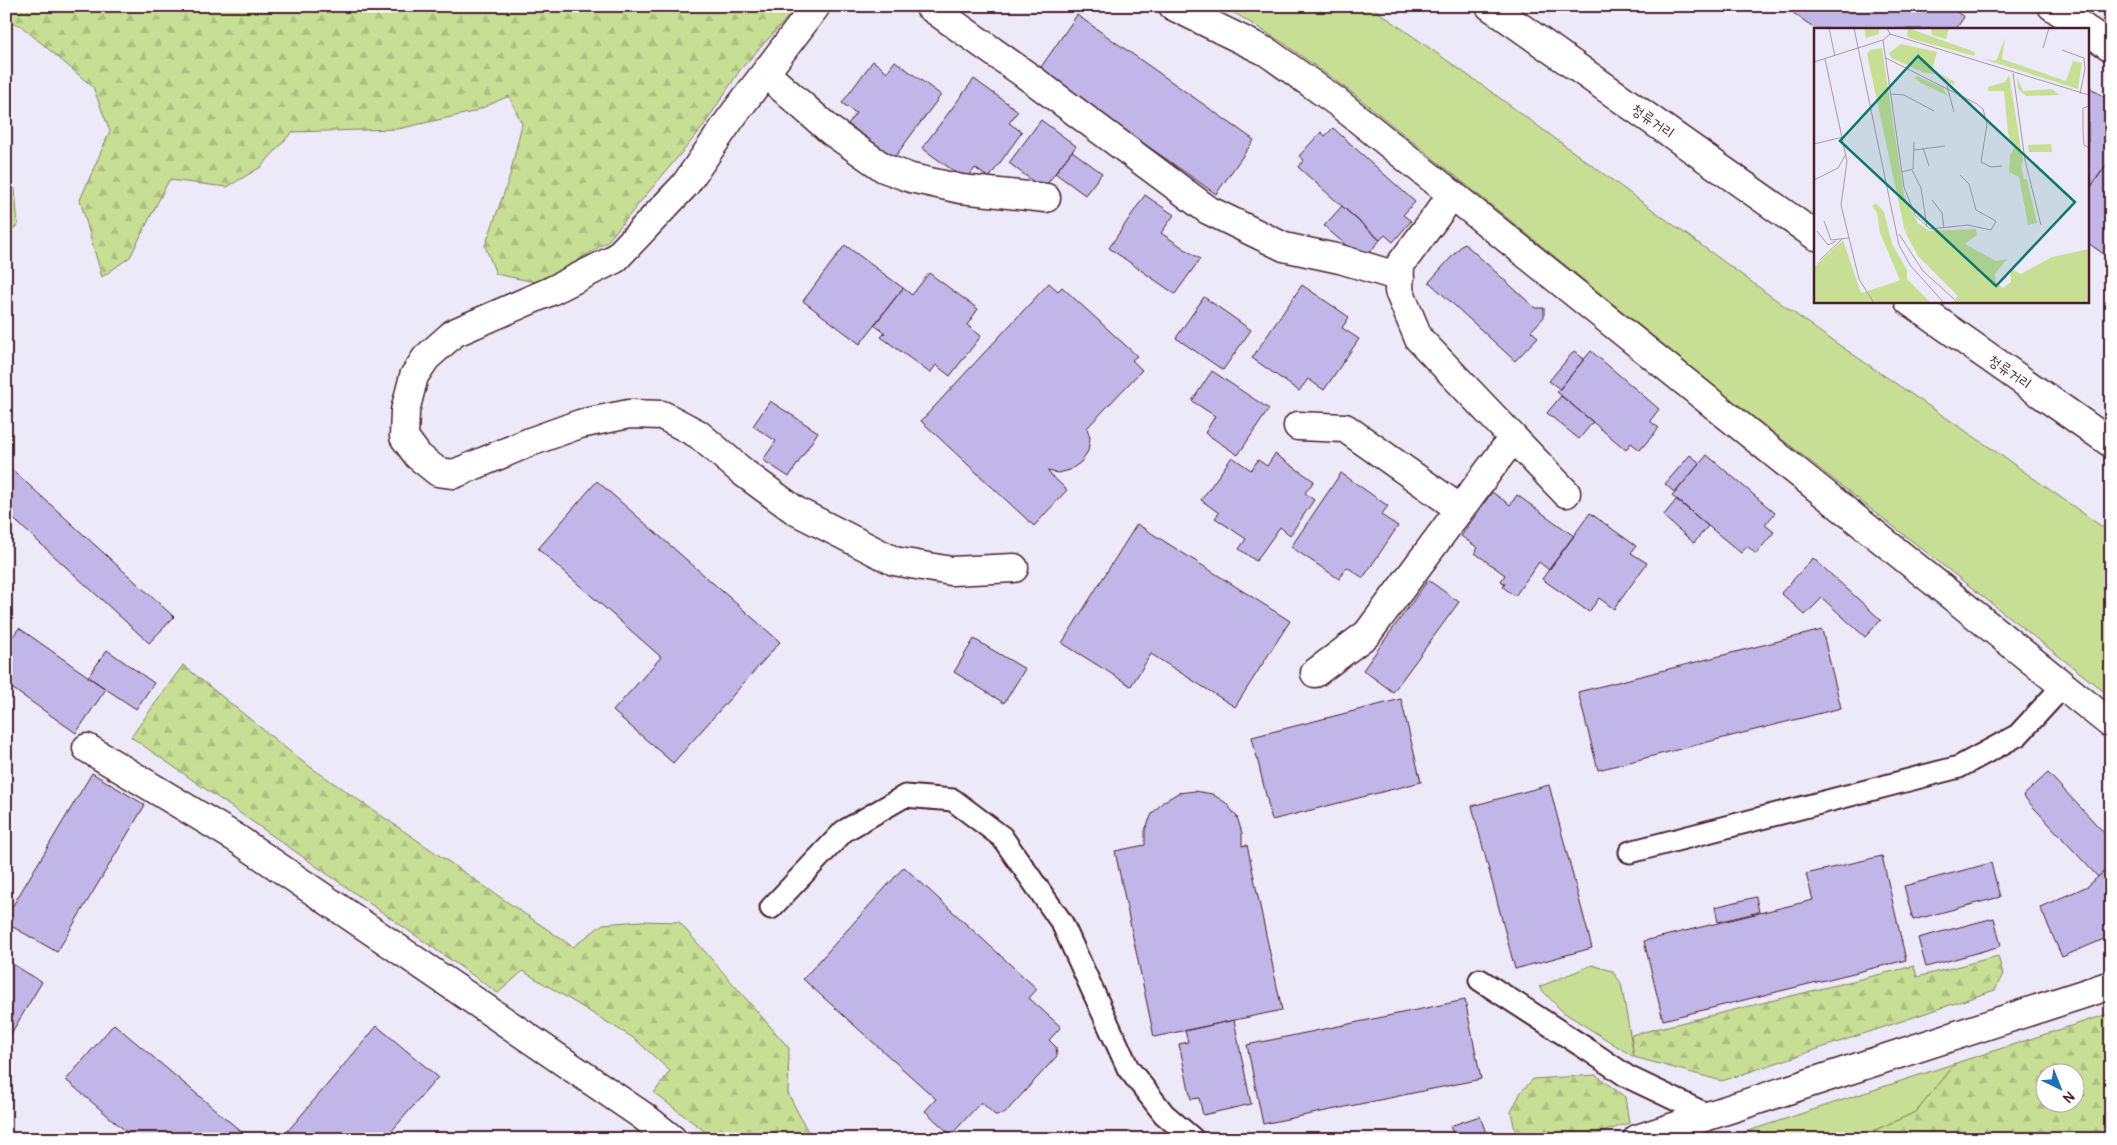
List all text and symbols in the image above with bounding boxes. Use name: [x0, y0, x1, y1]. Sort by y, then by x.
inset map: [1814, 28, 2090, 302]
street label: 청류거리: [1627, 100, 1678, 143]
street label: 청류거리: [1984, 351, 2035, 394]
north arrow: [2034, 1062, 2084, 1112]
text: N: [2059, 1088, 2078, 1107]

